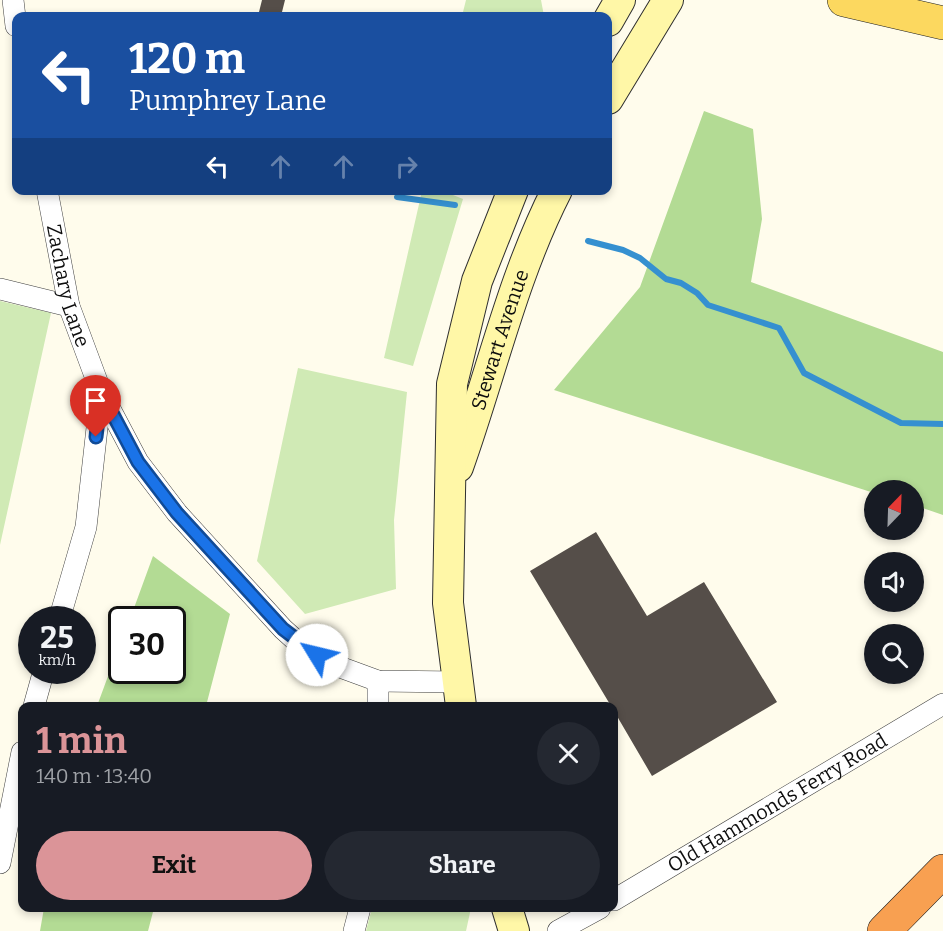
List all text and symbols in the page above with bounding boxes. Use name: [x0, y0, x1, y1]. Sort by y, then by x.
text: 120 m: [129, 34, 245, 84]
icon: left: [30, 36, 108, 114]
text: Pumphrey Lane: [129, 85, 327, 117]
icon: left: [201, 150, 234, 183]
icon: ahead: [264, 150, 297, 183]
icon: ahead: [327, 150, 360, 183]
icon: right: [390, 150, 423, 183]
street label: Zachary Lane: [42, 222, 95, 350]
street label: Stewart Avenue: [466, 266, 534, 413]
pin: [70, 375, 121, 437]
icon: arrive: [79, 384, 112, 417]
north arrow: [864, 480, 924, 540]
map controls: [864, 480, 924, 684]
button: sound: [864, 552, 924, 612]
speed limit sign: 30: [108, 606, 186, 684]
text: 25: [40, 620, 74, 656]
position arrow: [285, 623, 349, 687]
button: search: [864, 624, 924, 684]
text: km/h: [38, 651, 76, 669]
text: 1 min: [36, 719, 127, 763]
button: close: [537, 722, 600, 785]
street label: Old Hammonds Ferry Road: [663, 728, 891, 877]
text: 140 m · 13:40: [36, 764, 152, 788]
button: Exit: [36, 831, 312, 900]
button: Share: [324, 831, 600, 900]

